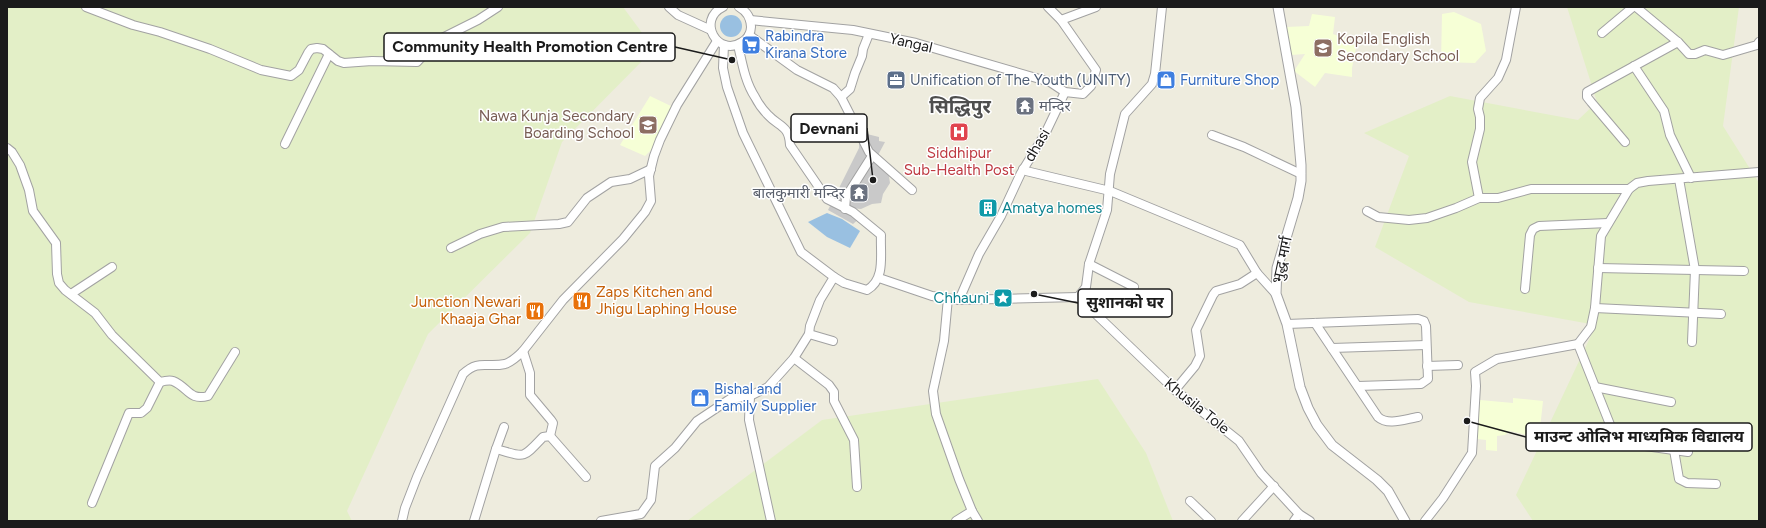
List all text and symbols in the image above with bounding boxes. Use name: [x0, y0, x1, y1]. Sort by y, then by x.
place label: Rabindra Kirana Store: [765, 27, 847, 62]
street label: Yangal: [888, 29, 934, 57]
place label: Kopila English Secondary School: [1337, 30, 1459, 65]
callout: Community Health Promotion Centre: [384, 33, 675, 61]
supermarket icon: Rabindra Kirana Store: [740, 34, 762, 56]
text: Community Health Promotion Centre: [392, 37, 668, 56]
school or university icon: Kopila English Secondary School: [1312, 37, 1334, 59]
office icon: Unification of The Youth (UNITY): [885, 69, 907, 91]
shop icon: Furniture Shop: [1155, 69, 1177, 91]
place label: Unification of The Youth (UNITY): [910, 71, 1131, 89]
place label: Furniture Shop: [1180, 71, 1280, 89]
district label: सिद्धिपुर: [929, 95, 991, 119]
temple icon: मन्दिर: [1014, 95, 1036, 117]
place label: मन्दिर: [1039, 97, 1071, 115]
place label: Nawa Kunja Secondary Boarding School: [479, 107, 634, 142]
school or university icon: Nawa Kunja Secondary Boarding School: [637, 114, 659, 136]
callout: Devnani: [791, 114, 867, 142]
text: Devnani: [799, 119, 859, 138]
hospital icon: Siddhipur Sub-Health Post: [948, 121, 970, 143]
street label: dhasi: [1020, 125, 1054, 165]
place label: Siddhipur Sub-Health Post: [904, 144, 1015, 179]
temple icon: बालकुमारी मन्दिर: [848, 182, 870, 204]
place label: बालकुमारी मन्दिर: [753, 184, 846, 203]
building icon: Amatya homes: [977, 197, 999, 219]
place label: Amatya homes: [1002, 199, 1102, 217]
street label: भुद्ध मार्ग: [1268, 234, 1297, 285]
place label: Zaps Kitchen and Jhigu Laphing House: [596, 283, 737, 318]
place icon: Chhauni: [992, 287, 1014, 309]
place label: Chhauni: [934, 289, 989, 307]
callout: सुशानको घर: [1078, 289, 1172, 317]
restaurant icon: Zaps Kitchen and Jhigu Laphing House: [571, 290, 593, 312]
place label: Junction Newari Khaaja Ghar: [411, 293, 521, 328]
text: सुशानको घर: [1086, 293, 1165, 313]
restaurant icon: Junction Newari Khaaja Ghar: [524, 300, 546, 322]
street label: Khusila Tole: [1161, 374, 1233, 438]
place label: Bishal and Family Supplier: [714, 380, 816, 415]
shop icon: Bishal and Family Supplier: [689, 387, 711, 409]
callout: माउन्ट ओलिभ माध्यमिक विद्यालय: [1526, 423, 1752, 451]
text: माउन्ट ओलिभ माध्यमिक विद्यालय: [1534, 427, 1745, 446]

